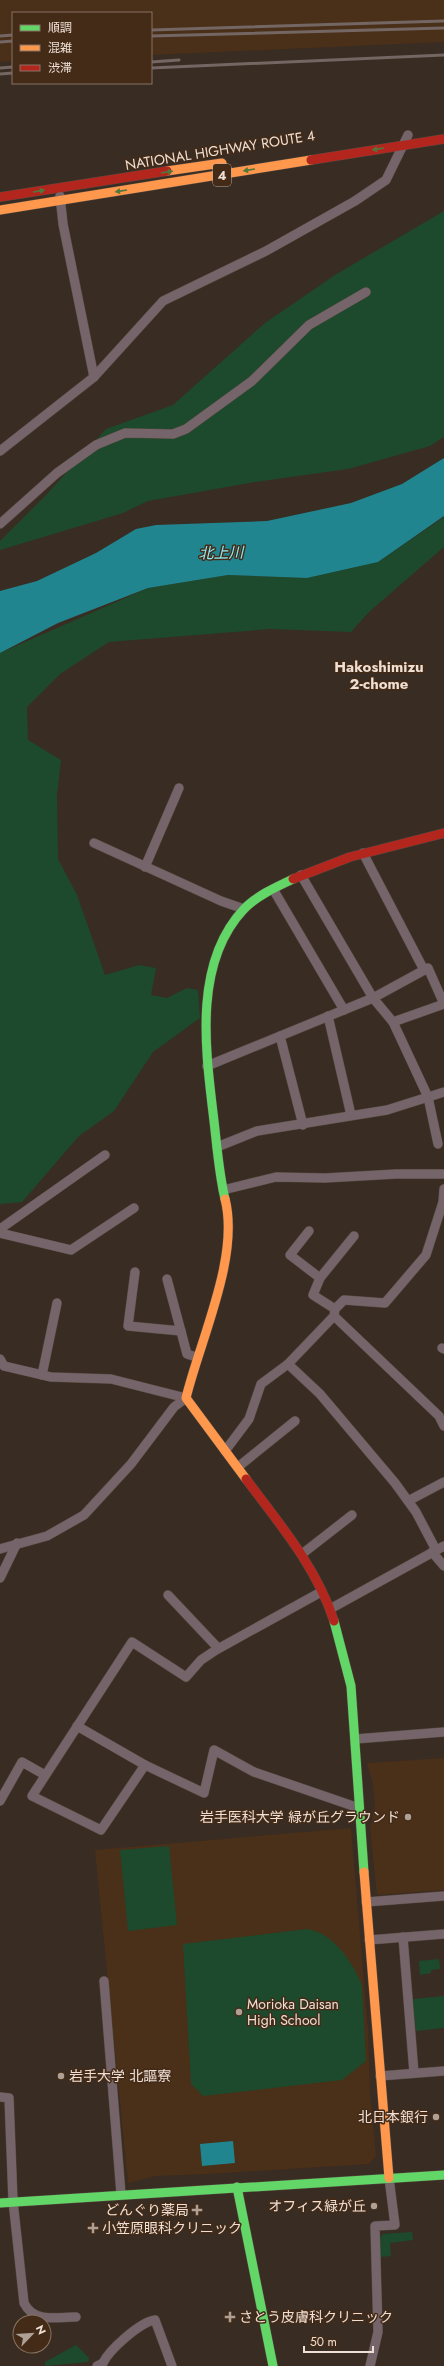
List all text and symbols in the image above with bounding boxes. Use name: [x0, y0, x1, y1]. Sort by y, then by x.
legend: [12, 12, 152, 84]
text: 順調: [48, 19, 72, 37]
text: 混雑: [48, 39, 72, 57]
text: 渋滞: [48, 59, 72, 77]
street label: NATIONAL HIGHWAY ROUTE 4: [124, 125, 316, 175]
one-way arrow: [372, 147, 384, 153]
road number: 4: [213, 164, 231, 186]
one-way arrow: [243, 167, 256, 173]
one-way arrow: [161, 169, 173, 175]
one-way arrow: [32, 188, 45, 194]
one-way arrow: [115, 188, 127, 194]
water label: 北上川: [198, 542, 246, 564]
district label: Hakoshimizu 2-chome: [334, 656, 424, 695]
place label: 岩手医科大学 緑が丘グラウンド: [200, 1807, 400, 1827]
marker: 岩手医科大学 緑が丘グラウンド: [403, 1812, 413, 1822]
place label: Morioka Daisan High School: [247, 1994, 339, 2030]
marker: Morioka Daisan High School: [234, 2007, 244, 2017]
place label: 岩手大学 北謳寮: [69, 2066, 171, 2086]
marker: 岩手大学 北謳寮: [56, 2071, 66, 2081]
place label: 北日本銀行: [358, 2107, 428, 2127]
marker: 北日本銀行: [431, 2112, 441, 2122]
place label: オフィス緑が丘: [268, 2196, 366, 2216]
place label: どんぐり薬局: [105, 2200, 189, 2220]
marker: オフィス緑が丘: [369, 2201, 379, 2211]
marker: どんぐり薬局: [192, 2205, 202, 2215]
place label: 小笠原眼科クリニック: [102, 2218, 242, 2238]
marker: 小笠原眼科クリニック: [87, 2222, 99, 2234]
place label: さとう皮膚科クリニック: [239, 2307, 393, 2327]
marker: さとう皮膚科クリニック: [224, 2311, 236, 2323]
north arrow: [12, 2314, 52, 2354]
text: N: [32, 2322, 50, 2337]
scale bar: [304, 2328, 373, 2354]
text: 50 m: [310, 2333, 337, 2351]

